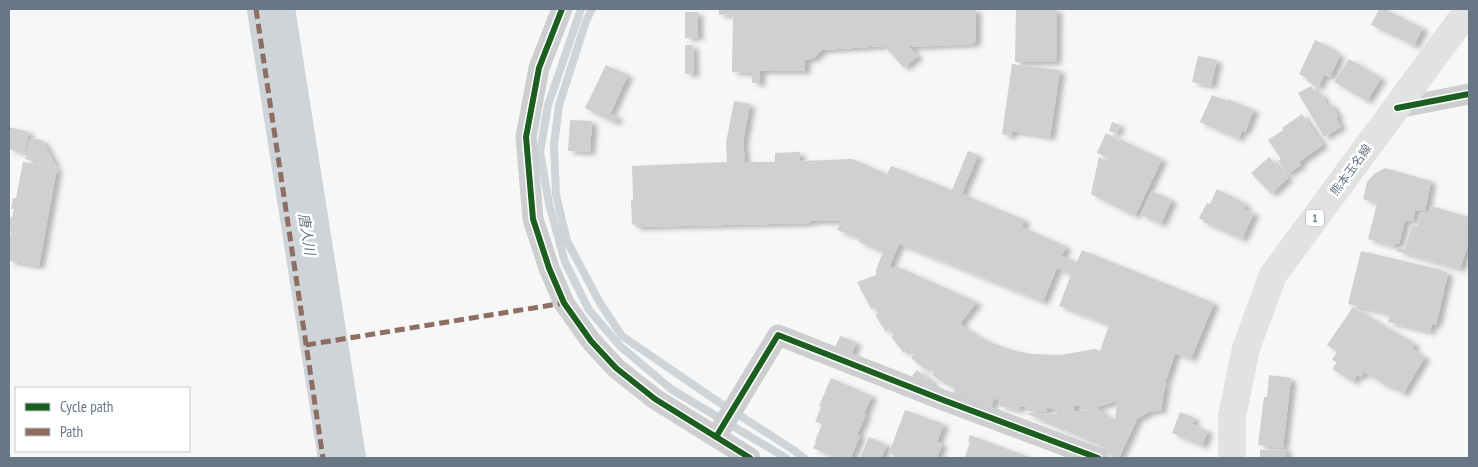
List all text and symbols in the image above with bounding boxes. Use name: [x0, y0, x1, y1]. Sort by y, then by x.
street label: 熊本玉名線: [1327, 141, 1374, 198]
road number: 1: [1306, 210, 1324, 227]
water label: 唐人川: [295, 212, 319, 258]
legend: [15, 387, 190, 452]
text: Cycle path: [60, 397, 113, 416]
text: Path: [60, 422, 83, 441]

